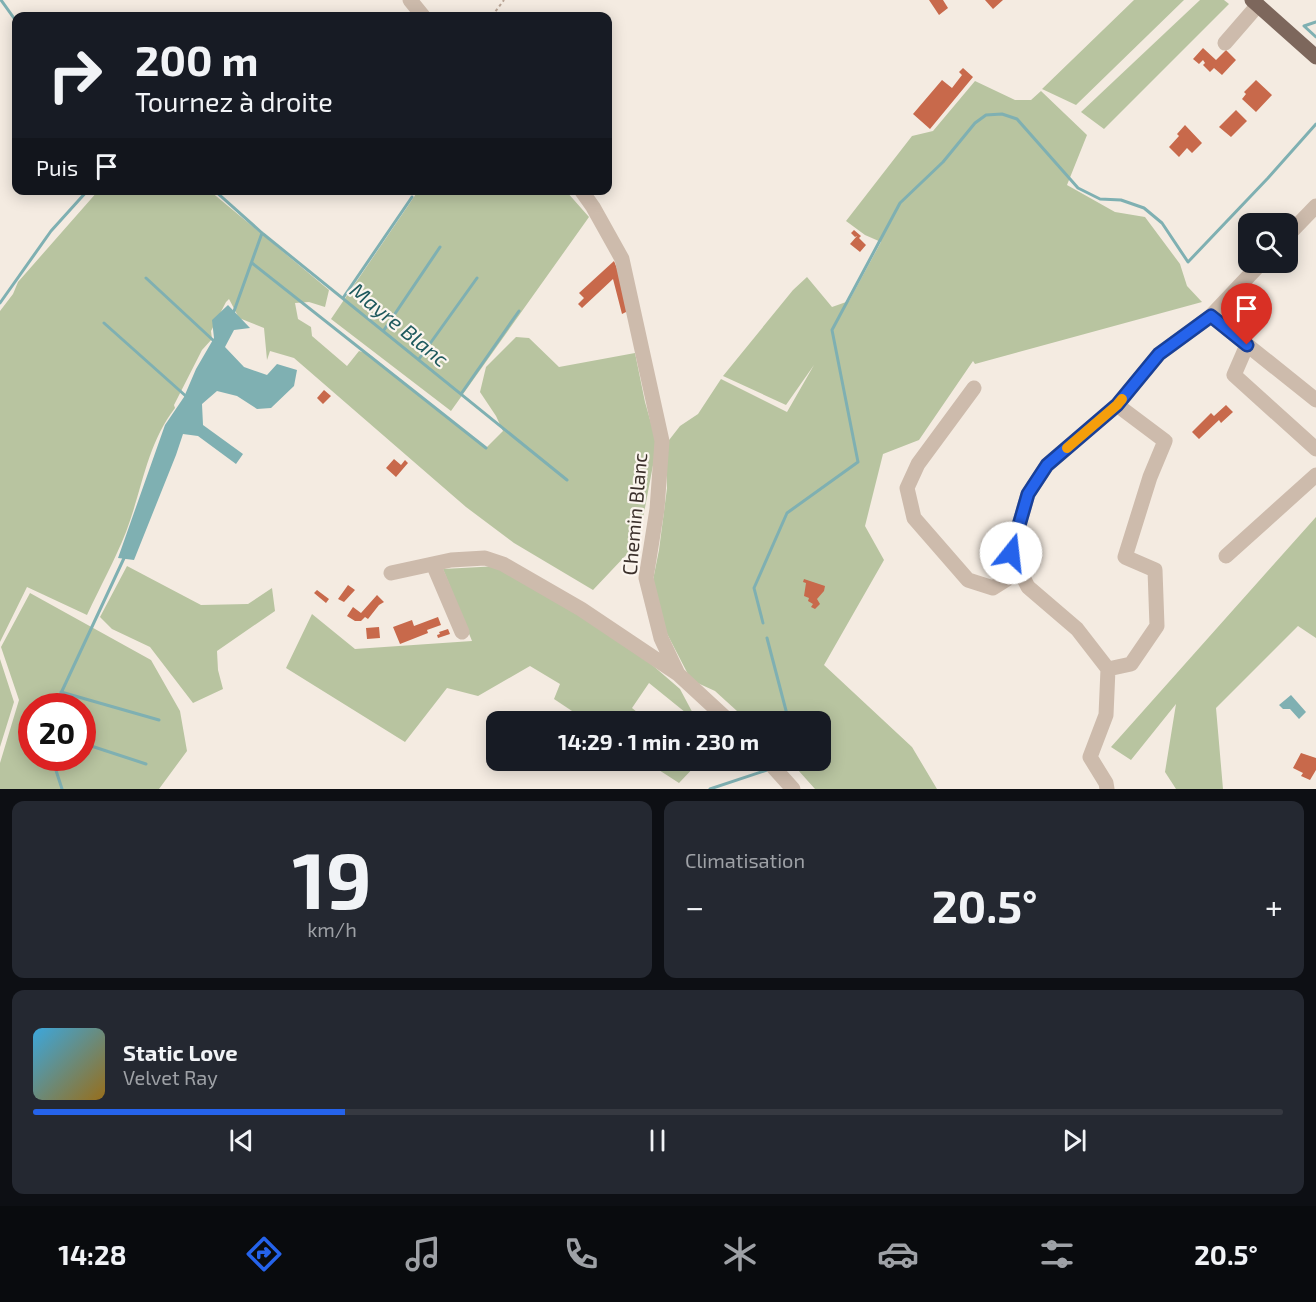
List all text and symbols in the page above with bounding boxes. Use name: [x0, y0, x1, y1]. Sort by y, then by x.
text: 200 m: [135, 34, 258, 84]
icon: right: [36, 36, 114, 114]
text: Tournez à droite: [135, 85, 333, 117]
icon: arrive: [90, 150, 123, 183]
text: Puis: [36, 154, 78, 180]
map controls: [1238, 213, 1298, 273]
button: search: [1238, 213, 1298, 273]
water label: Mayre Blanc: [345, 277, 454, 372]
pin: [1221, 283, 1272, 345]
icon: arrive: [1230, 292, 1263, 325]
street label: Chemin Blanc: [617, 451, 651, 576]
position arrow: [979, 521, 1043, 585]
speed limit sign: 20: [18, 693, 96, 771]
text: 14:29 · 1 min · 230 m: [558, 728, 759, 754]
text: 19: [292, 831, 372, 925]
text: Climatisation: [685, 848, 805, 872]
text: 20.5°: [932, 878, 1037, 932]
text: −: [685, 886, 704, 926]
text: +: [1265, 886, 1283, 926]
text: km/h: [307, 917, 357, 941]
text: Static Love: [123, 1039, 238, 1065]
text: Velvet Ray: [123, 1065, 218, 1089]
icon: previous: [225, 1124, 258, 1157]
icon: pause: [641, 1124, 674, 1157]
icon: next: [1058, 1124, 1091, 1157]
icon: directions: [243, 1233, 285, 1275]
icon: music: [402, 1233, 444, 1275]
icon: phone: [560, 1233, 602, 1275]
icon: climate: [719, 1233, 761, 1275]
icon: car: [877, 1233, 919, 1275]
icon: filters: [1036, 1233, 1078, 1275]
text: 14:28: [58, 1238, 127, 1270]
text: 20.5°: [1194, 1238, 1258, 1270]

